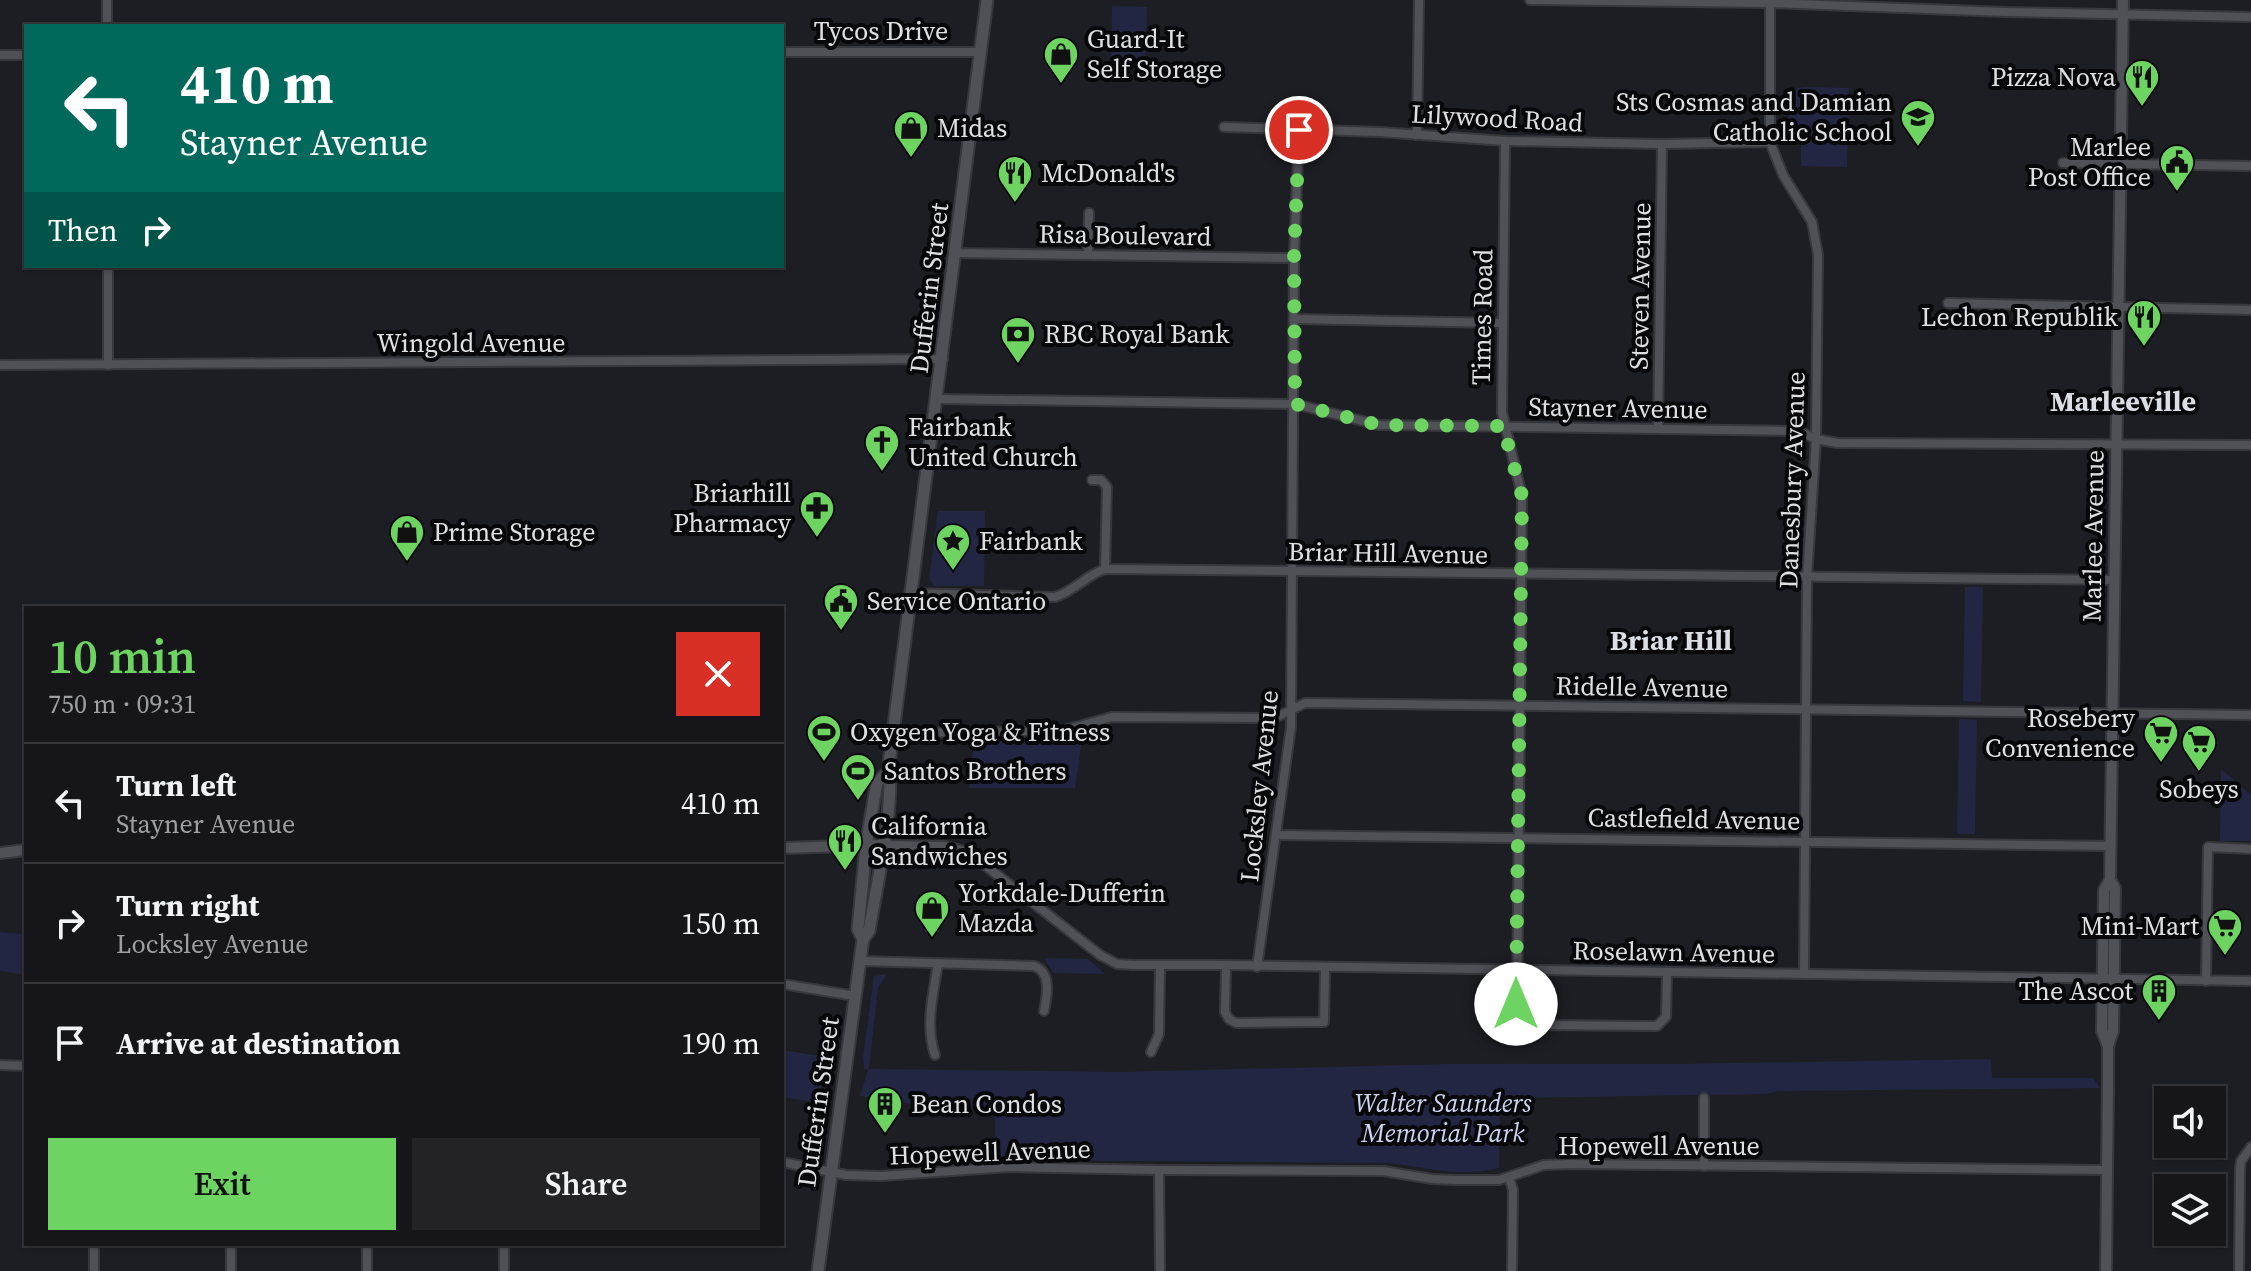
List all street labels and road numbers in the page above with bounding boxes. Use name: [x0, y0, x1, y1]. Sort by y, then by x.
street label: Tycos Drive: [814, 13, 948, 49]
street label: Lilywood Road: [1410, 96, 1584, 140]
street label: Dufferin Street: [901, 200, 957, 375]
street label: Steven Avenue: [1621, 202, 1659, 370]
street label: Risa Boulevard: [1038, 215, 1212, 255]
street label: Times Road: [1463, 248, 1501, 386]
street label: Wingold Avenue: [376, 325, 566, 361]
street label: Danesbury Avenue: [1770, 371, 1814, 589]
street label: Stayner Avenue: [1528, 388, 1708, 428]
street label: Marlee Avenue: [2073, 449, 2113, 623]
street label: Briar Hill Avenue: [1287, 533, 1489, 573]
street label: Ridelle Avenue: [1555, 667, 1729, 707]
street label: Locksley Avenue: [1231, 688, 1287, 884]
street label: Castlefield Avenue: [1587, 799, 1801, 839]
street label: Roselawn Avenue: [1572, 932, 1776, 972]
street label: Dufferin Street: [788, 1014, 848, 1189]
street label: Hopewell Avenue: [1558, 1128, 1760, 1164]
street label: Hopewell Avenue: [889, 1130, 1091, 1174]

